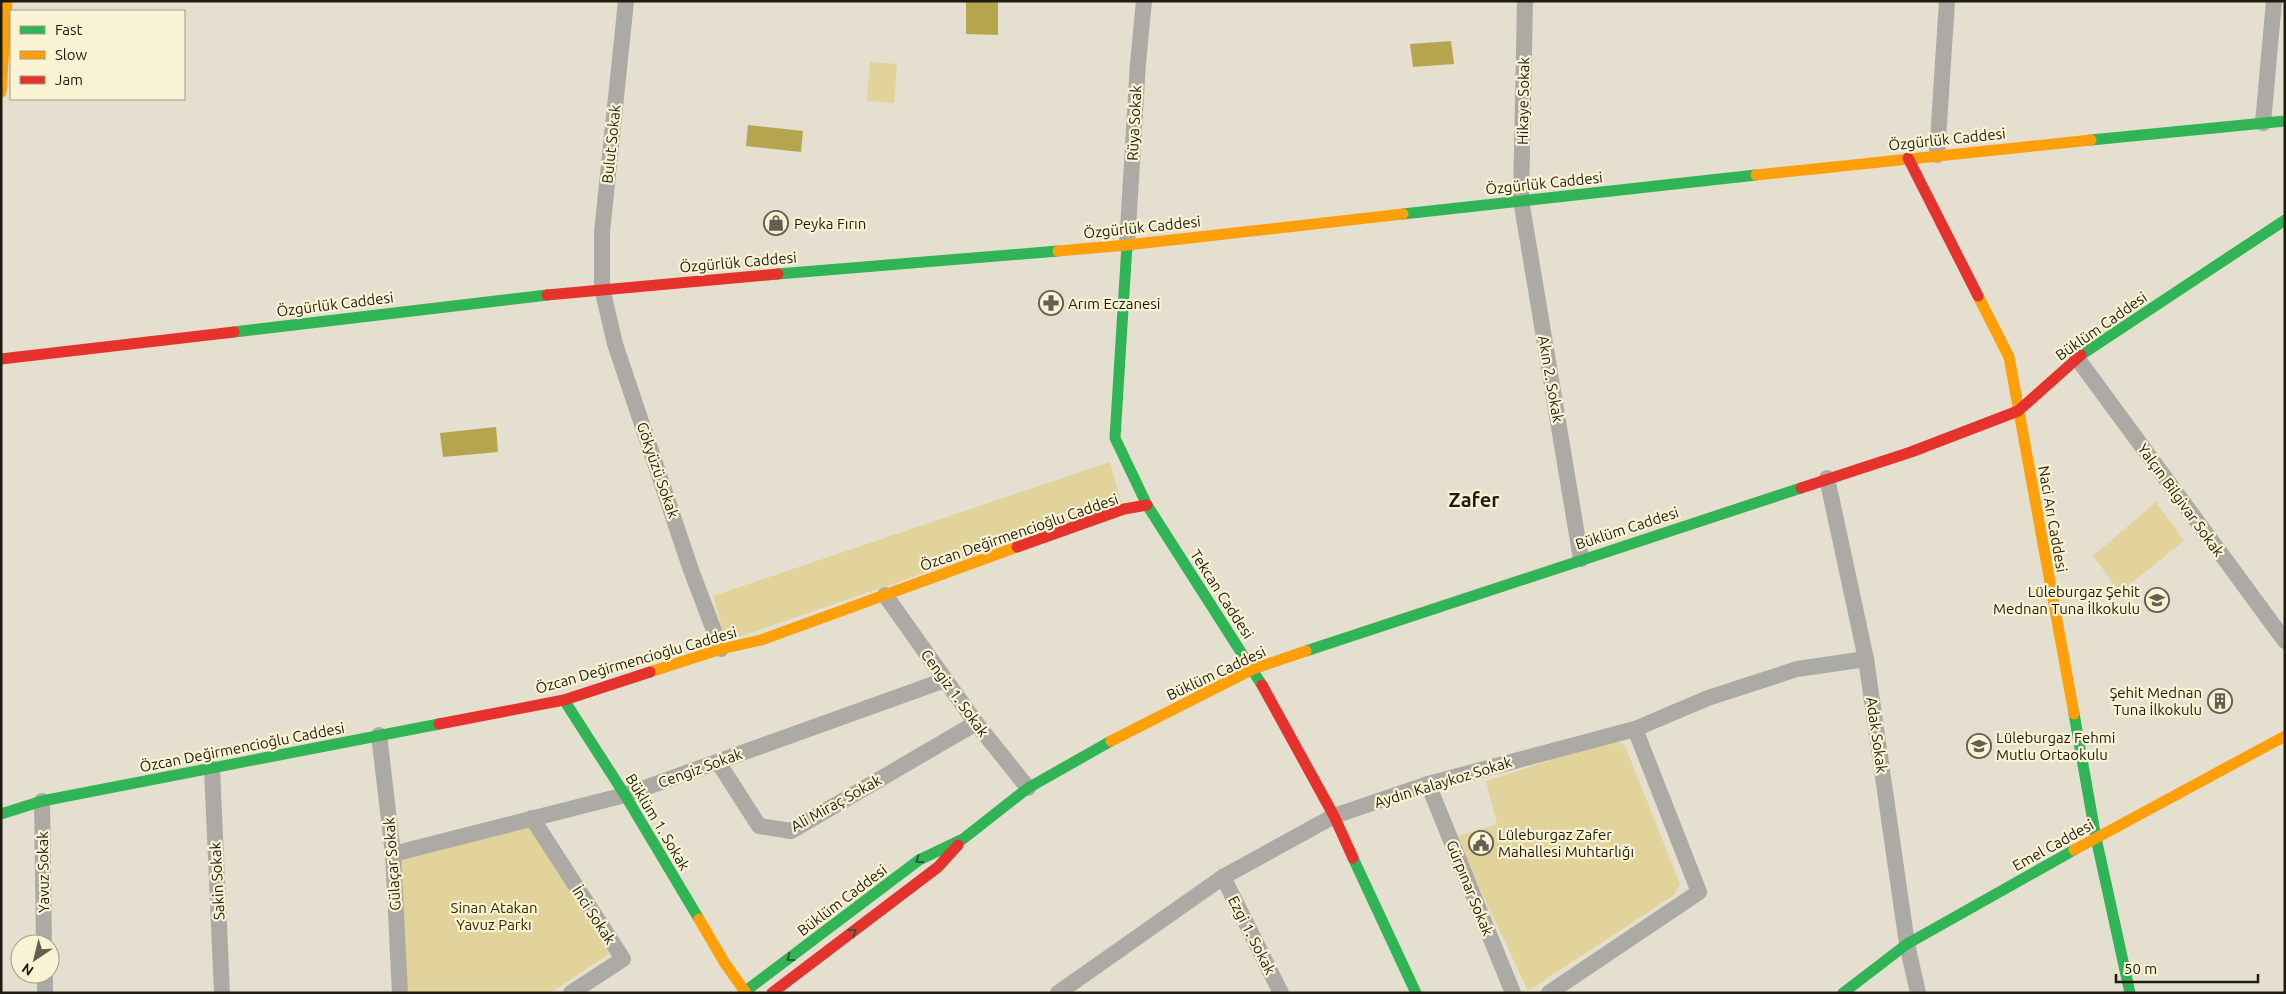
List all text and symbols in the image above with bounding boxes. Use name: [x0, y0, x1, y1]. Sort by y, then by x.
legend: [10, 10, 185, 100]
text: Fast: [55, 21, 83, 38]
text: Slow: [55, 46, 88, 63]
street label: Hikaye Sokak: [1514, 57, 1532, 145]
text: Jam: [55, 71, 83, 88]
street label: Rüya Sokak: [1124, 84, 1144, 161]
street label: Bulut Sokak: [598, 103, 624, 184]
street label: Özgürlük Caddesi: [1888, 124, 2006, 154]
street label: Özgürlük Caddesi: [1485, 168, 1603, 198]
shop icon: Peyka Fırın: [763, 210, 789, 236]
street label: Özgürlük Caddesi: [1083, 212, 1201, 242]
place label: Peyka Fırın: [794, 215, 866, 232]
street label: Özgürlük Caddesi: [679, 248, 797, 276]
street label: Özgürlük Caddesi: [276, 288, 394, 320]
street label: Büklüm Caddesi: [2052, 288, 2150, 364]
pharmacy icon: Arım Eczanesi: [1038, 290, 1064, 316]
place label: Arım Eczanesi: [1068, 295, 1160, 312]
street label: Akın 2. Sokak: [1535, 334, 1567, 424]
street label: Gökyüzü Sokak: [634, 420, 683, 521]
street label: Yalçın Bilgivar Sokak: [2134, 440, 2228, 560]
street label: Naci Arı Caddesi: [2035, 464, 2071, 574]
district label: Zafer: [1449, 488, 1500, 511]
street label: Özcan Değirmencioğlu Caddesi: [918, 490, 1120, 574]
street label: Büklüm Caddesi: [1573, 503, 1681, 553]
street label: Tekcan Caddesi: [1187, 546, 1257, 642]
place label: Lüleburgaz Şehit Mednan Tuna İlkokulu: [1993, 583, 2140, 617]
school or university icon: Lüleburgaz Şehit Mednan Tuna İlkokulu: [2144, 587, 2170, 613]
street label: Özcan Değirmencioğlu Caddesi: [533, 623, 739, 697]
street label: Büklüm Caddesi: [1164, 643, 1268, 703]
street label: Cengiz 1. Sokak: [918, 646, 993, 740]
place label: Şehit Mednan Tuna İlkokulu: [2109, 684, 2202, 718]
building icon: Şehit Mednan Tuna İlkokulu: [2207, 688, 2233, 714]
street label: Adak Sokak: [1863, 696, 1891, 775]
street label: Özcan Değirmencioğlu Caddesi: [138, 719, 346, 775]
place label: Lüleburgaz Fehmi Mutlu Ortaokulu: [1996, 729, 2115, 763]
school or university icon: Lüleburgaz Fehmi Mutlu Ortaokulu: [1966, 733, 1992, 759]
street label: Cengiz Sokak: [656, 745, 745, 791]
street label: Aydın Kalaykoz Sokak: [1372, 753, 1514, 811]
street label: Büklüm 1. Sokak: [622, 771, 694, 874]
street label: Ali Miraç Sokak: [788, 771, 885, 835]
street label: Gülaçar Sokak: [380, 816, 404, 911]
street label: Emel Caddesi: [2010, 816, 2096, 874]
place label: Lüleburgaz Zafer Mahallesi Muhtarlığı: [1498, 826, 1634, 860]
public building icon: Lüleburgaz Zafer Mahallesi Muhtarlığı: [1468, 830, 1494, 856]
street label: Yavuz Sokak: [34, 831, 52, 913]
street label: Gürpınar Sokak: [1443, 838, 1497, 939]
street label: Sakin Sokak: [206, 841, 228, 921]
one-way arrow: [916, 853, 925, 863]
street label: Büklüm Caddesi: [794, 861, 890, 939]
street label: İnci Sokak: [569, 883, 619, 948]
street label: Ezgi 1. Sokak: [1225, 893, 1279, 978]
park label: Sinan Atakan Yavuz Parkı: [451, 899, 537, 933]
one-way arrow: [847, 929, 856, 937]
north arrow: [10, 934, 60, 984]
one-way arrow: [786, 952, 796, 961]
scale bar: [2116, 952, 2258, 984]
text: N: [19, 960, 36, 979]
text: 50 m: [2124, 960, 2157, 977]

